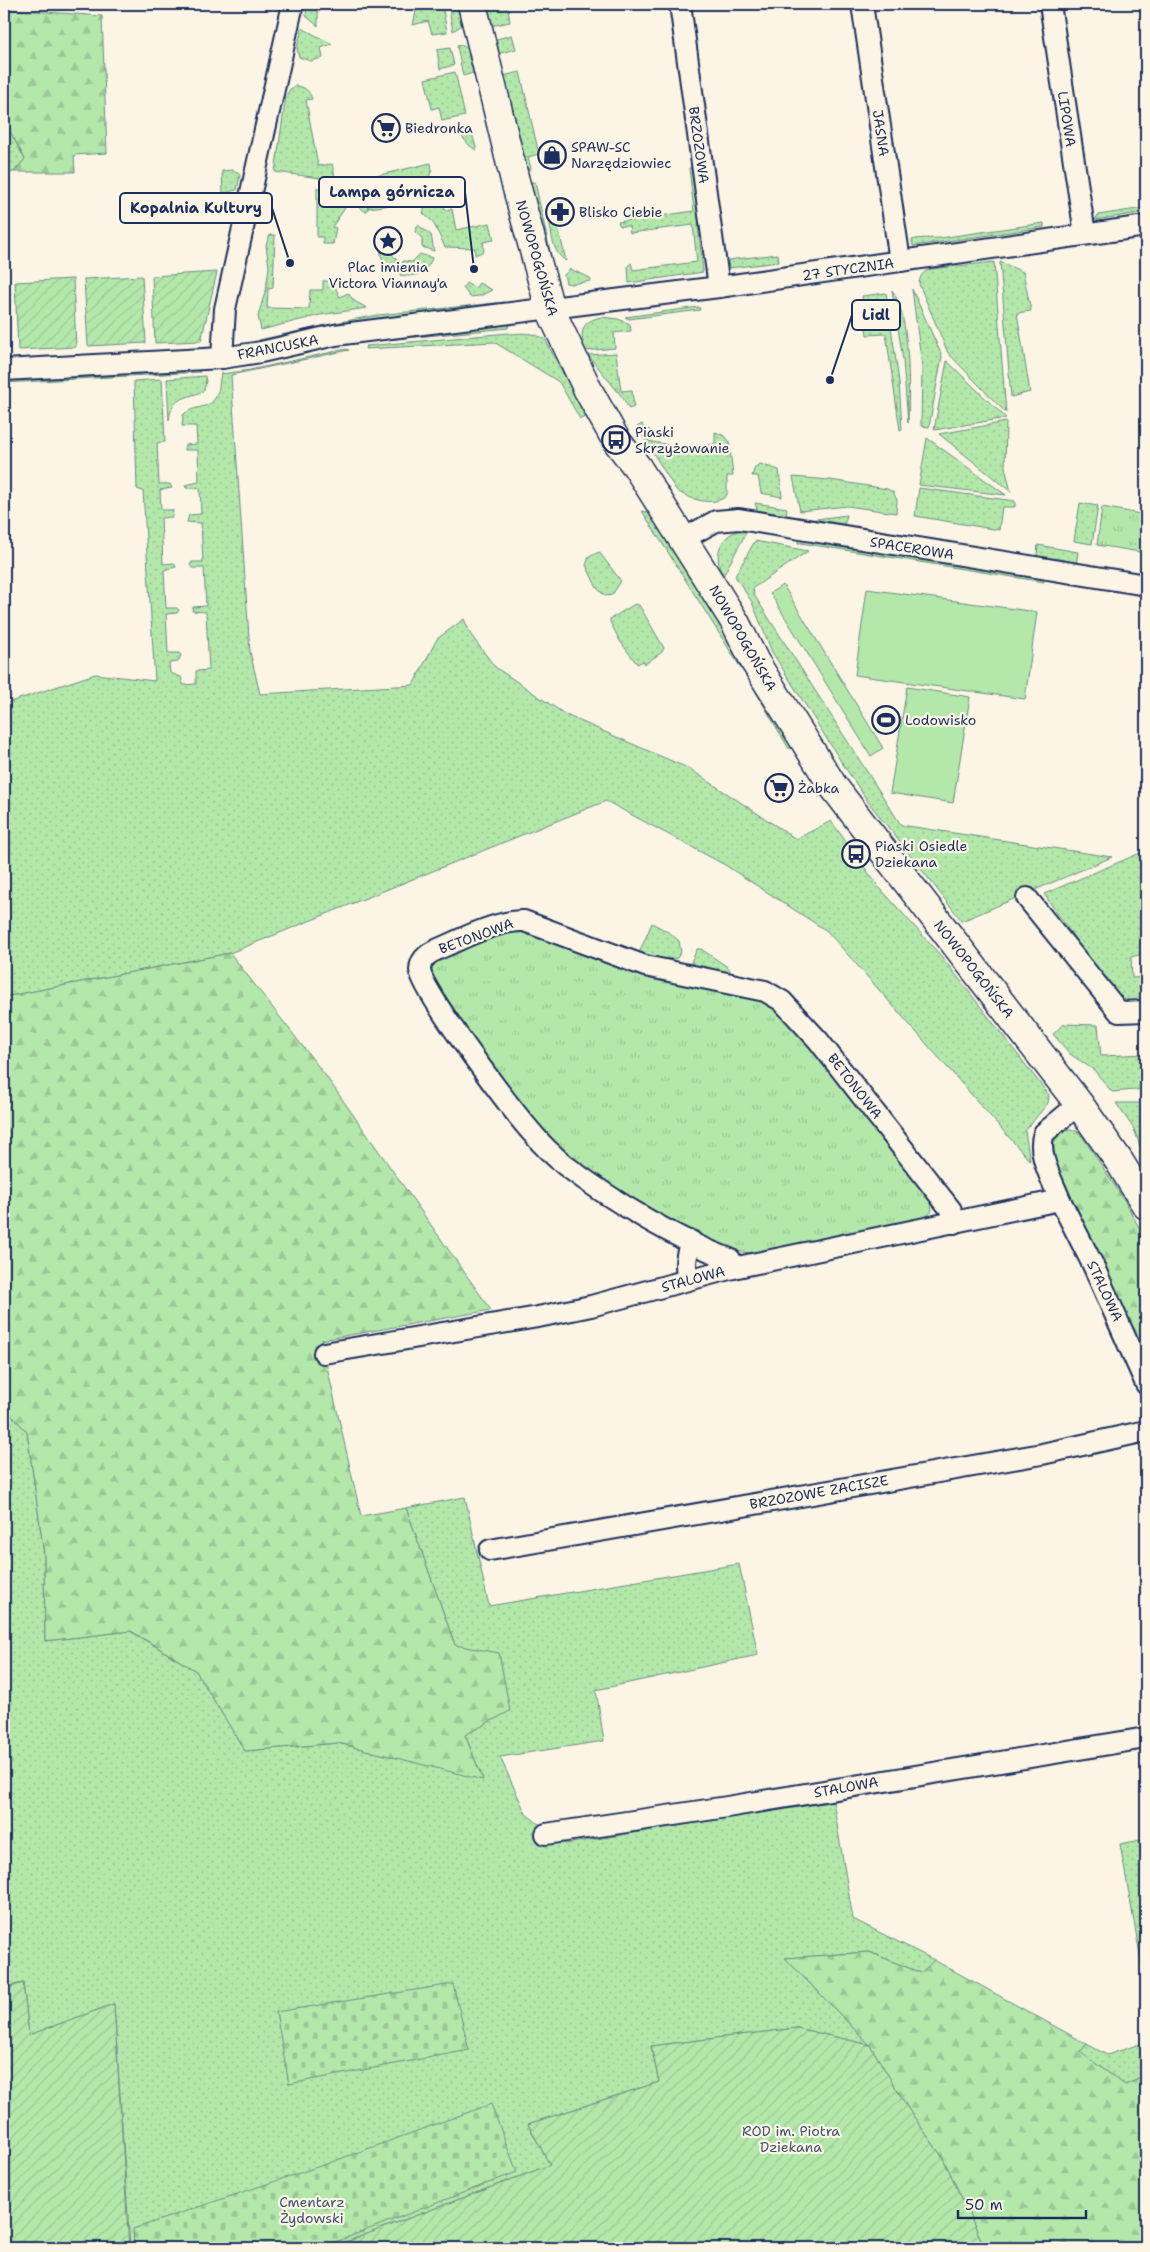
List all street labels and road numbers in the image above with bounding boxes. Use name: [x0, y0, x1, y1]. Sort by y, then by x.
street label: LIPOWA: [1054, 90, 1080, 148]
street label: BRZOZOWA: [685, 105, 713, 185]
street label: JASNA: [869, 109, 893, 157]
street label: NOWOPOGOŃSKA: [512, 198, 562, 318]
street label: 27 STYCZNIA: [801, 254, 895, 284]
street label: FRANCUSKA: [236, 330, 320, 364]
street label: SPACEROWA: [869, 532, 955, 564]
street label: NOWOPOGOŃSKA: [705, 582, 781, 694]
street label: BETONOWA: [436, 914, 516, 958]
street label: NOWOPOGOŃSKA: [930, 916, 1018, 1022]
street label: BETONOWA: [824, 1050, 886, 1122]
street label: STALOWA: [1083, 1258, 1127, 1324]
street label: STALOWA: [659, 1262, 727, 1296]
street label: BRZOZOWE ZACISZE: [748, 1471, 890, 1513]
street label: STALOWA: [812, 1772, 880, 1802]

